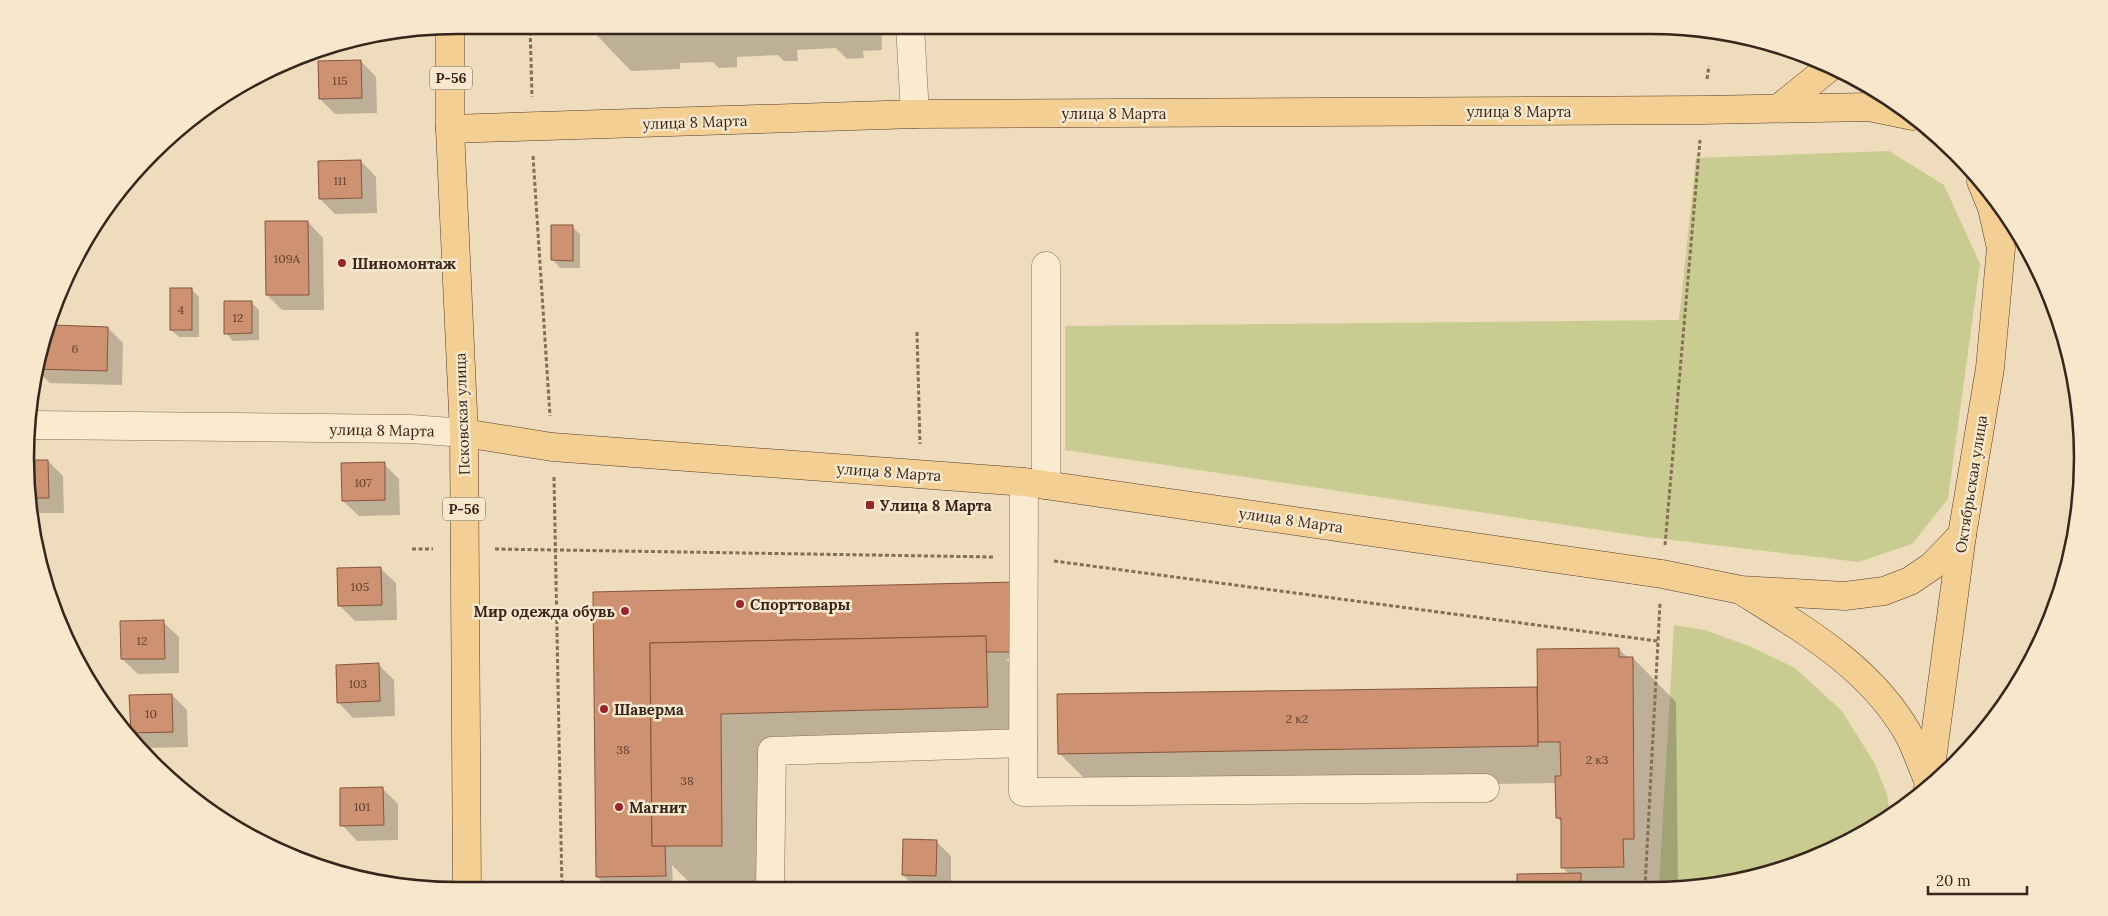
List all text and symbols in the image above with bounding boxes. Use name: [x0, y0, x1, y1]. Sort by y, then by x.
road number: Р-56: [430, 66, 472, 90]
house number: 115: [332, 73, 348, 88]
street label: улица 8 Марта: [1466, 102, 1572, 121]
street label: улица 8 Марта: [1061, 104, 1167, 123]
street label: улица 8 Марта: [642, 111, 748, 133]
house number: 111: [333, 173, 347, 188]
house number: 109А: [274, 251, 301, 266]
place label: Шиномонтаж: [352, 254, 457, 273]
marker: Шиномонтаж: [336, 257, 348, 269]
house number: 4: [178, 302, 185, 317]
house number: 12: [233, 310, 243, 325]
house number: 6: [72, 341, 79, 356]
street label: Псковская улица: [450, 352, 474, 476]
street label: Октябрьская улица: [1951, 413, 1991, 554]
street label: улица 8 Марта: [329, 420, 435, 440]
street label: улица 8 Марта: [836, 459, 942, 485]
house number: 107: [354, 475, 372, 490]
place label: Улица 8 Марта: [880, 496, 992, 515]
road number: Р-56: [443, 498, 485, 520]
marker: Улица 8 Марта: [864, 499, 876, 511]
street label: улица 8 Марта: [1238, 503, 1345, 537]
house number: 105: [351, 579, 369, 594]
place label: Спорттовары: [750, 595, 850, 614]
marker: Спорттовары: [734, 598, 746, 610]
place label: Мир одежда обувь: [473, 602, 615, 621]
marker: Мир одежда обувь: [619, 605, 631, 617]
house number: 12: [137, 633, 147, 648]
house number: 103: [349, 676, 368, 691]
place label: Шаверма: [614, 700, 684, 719]
marker: Шаверма: [598, 703, 610, 715]
house number: 10: [145, 706, 157, 721]
house number: 2 к2: [1286, 711, 1308, 726]
house number: 38: [616, 742, 630, 757]
house number: 2 к3: [1586, 752, 1609, 767]
house number: 38: [680, 773, 694, 788]
place label: Магнит: [629, 798, 687, 817]
house number: 101: [354, 799, 370, 814]
marker: Магнит: [613, 801, 625, 813]
scale bar: [1928, 864, 2027, 896]
text: 20 m: [1936, 871, 1971, 890]

